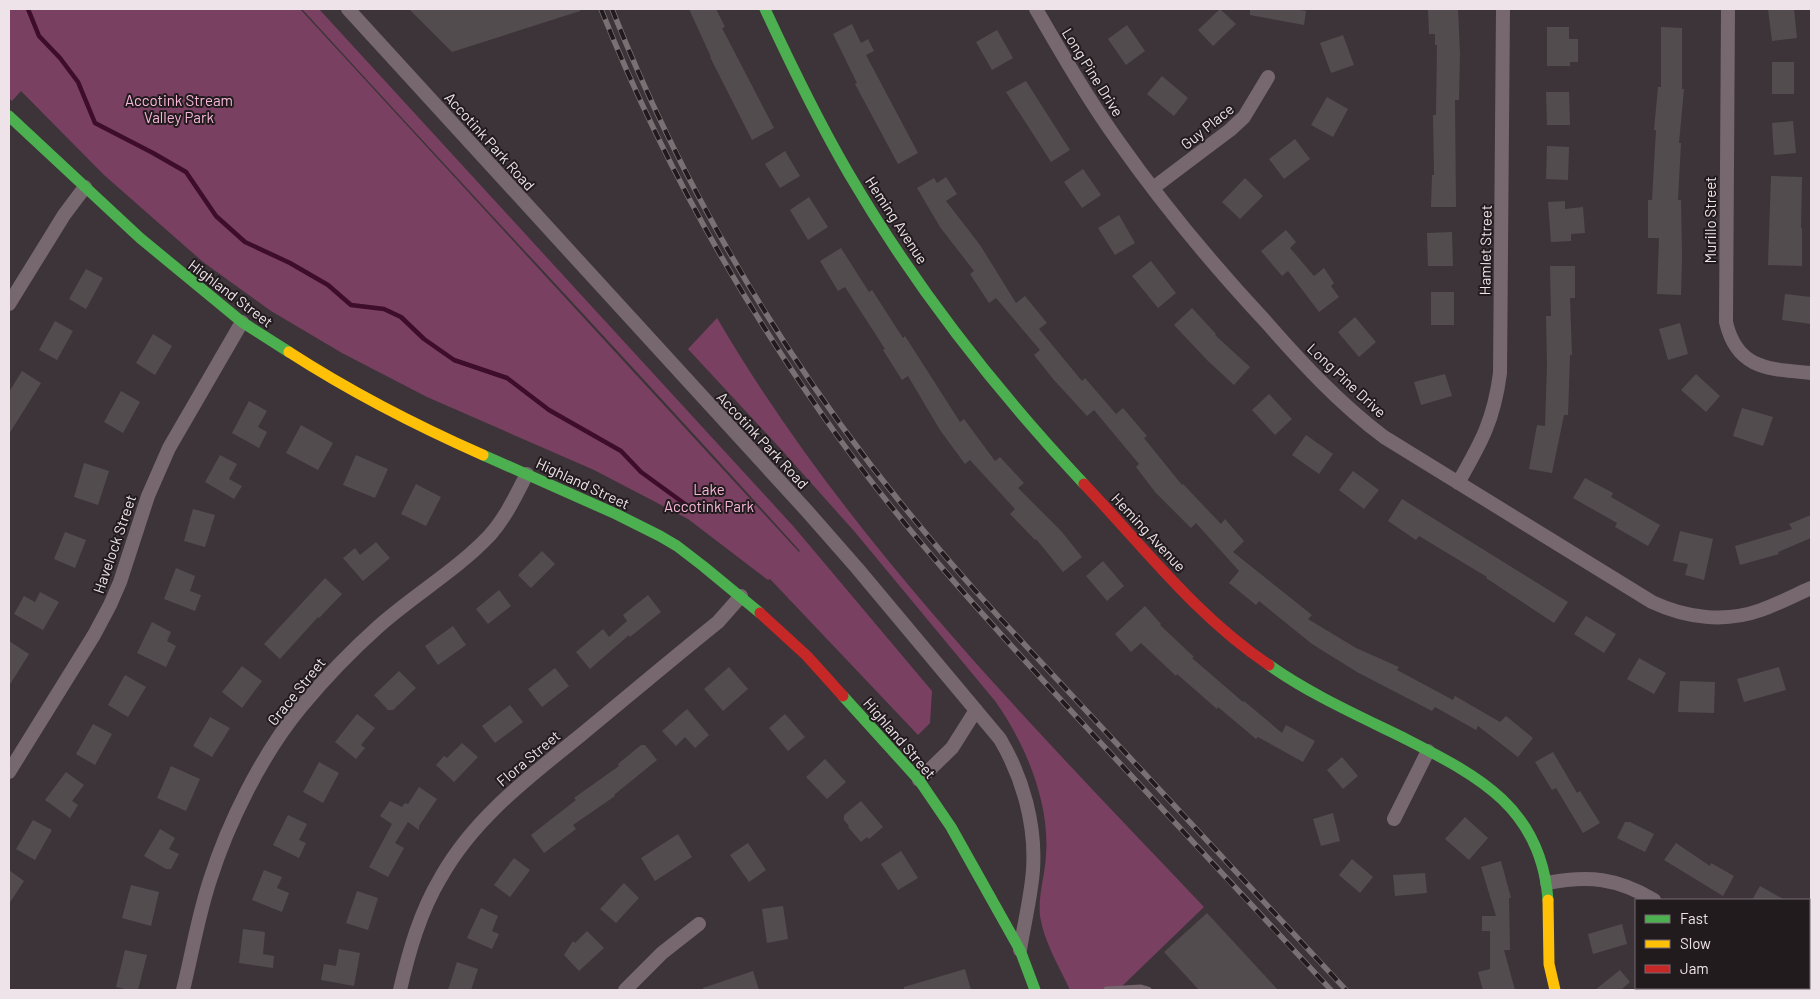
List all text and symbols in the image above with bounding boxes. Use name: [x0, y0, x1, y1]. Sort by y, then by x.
street label: Long Pine Drive: [1059, 24, 1127, 120]
street label: Accotink Park Road: [441, 88, 539, 194]
park label: Accotink Stream Valley Park: [125, 91, 233, 126]
street label: Guy Place: [1177, 99, 1237, 153]
street label: Heming Avenue: [862, 173, 932, 267]
street label: Murillo Street: [1701, 176, 1719, 264]
street label: Hamlet Street: [1475, 205, 1495, 295]
street label: Highland Street: [185, 255, 277, 331]
street label: Long Pine Drive: [1304, 339, 1390, 421]
street label: Accotink Park Road: [713, 388, 813, 492]
street label: Highland Street: [533, 454, 633, 512]
park label: Lake Accotink Park: [664, 480, 754, 515]
street label: Heming Avenue: [1108, 489, 1190, 575]
street label: Havelock Street: [89, 492, 139, 596]
street label: Grace Street: [263, 653, 329, 729]
street label: Highland Street: [860, 694, 940, 782]
street label: Flora Street: [493, 726, 563, 790]
legend: [1635, 899, 1810, 989]
text: Fast: [1680, 909, 1708, 927]
text: Slow: [1680, 934, 1711, 952]
text: Jam: [1680, 959, 1709, 977]

